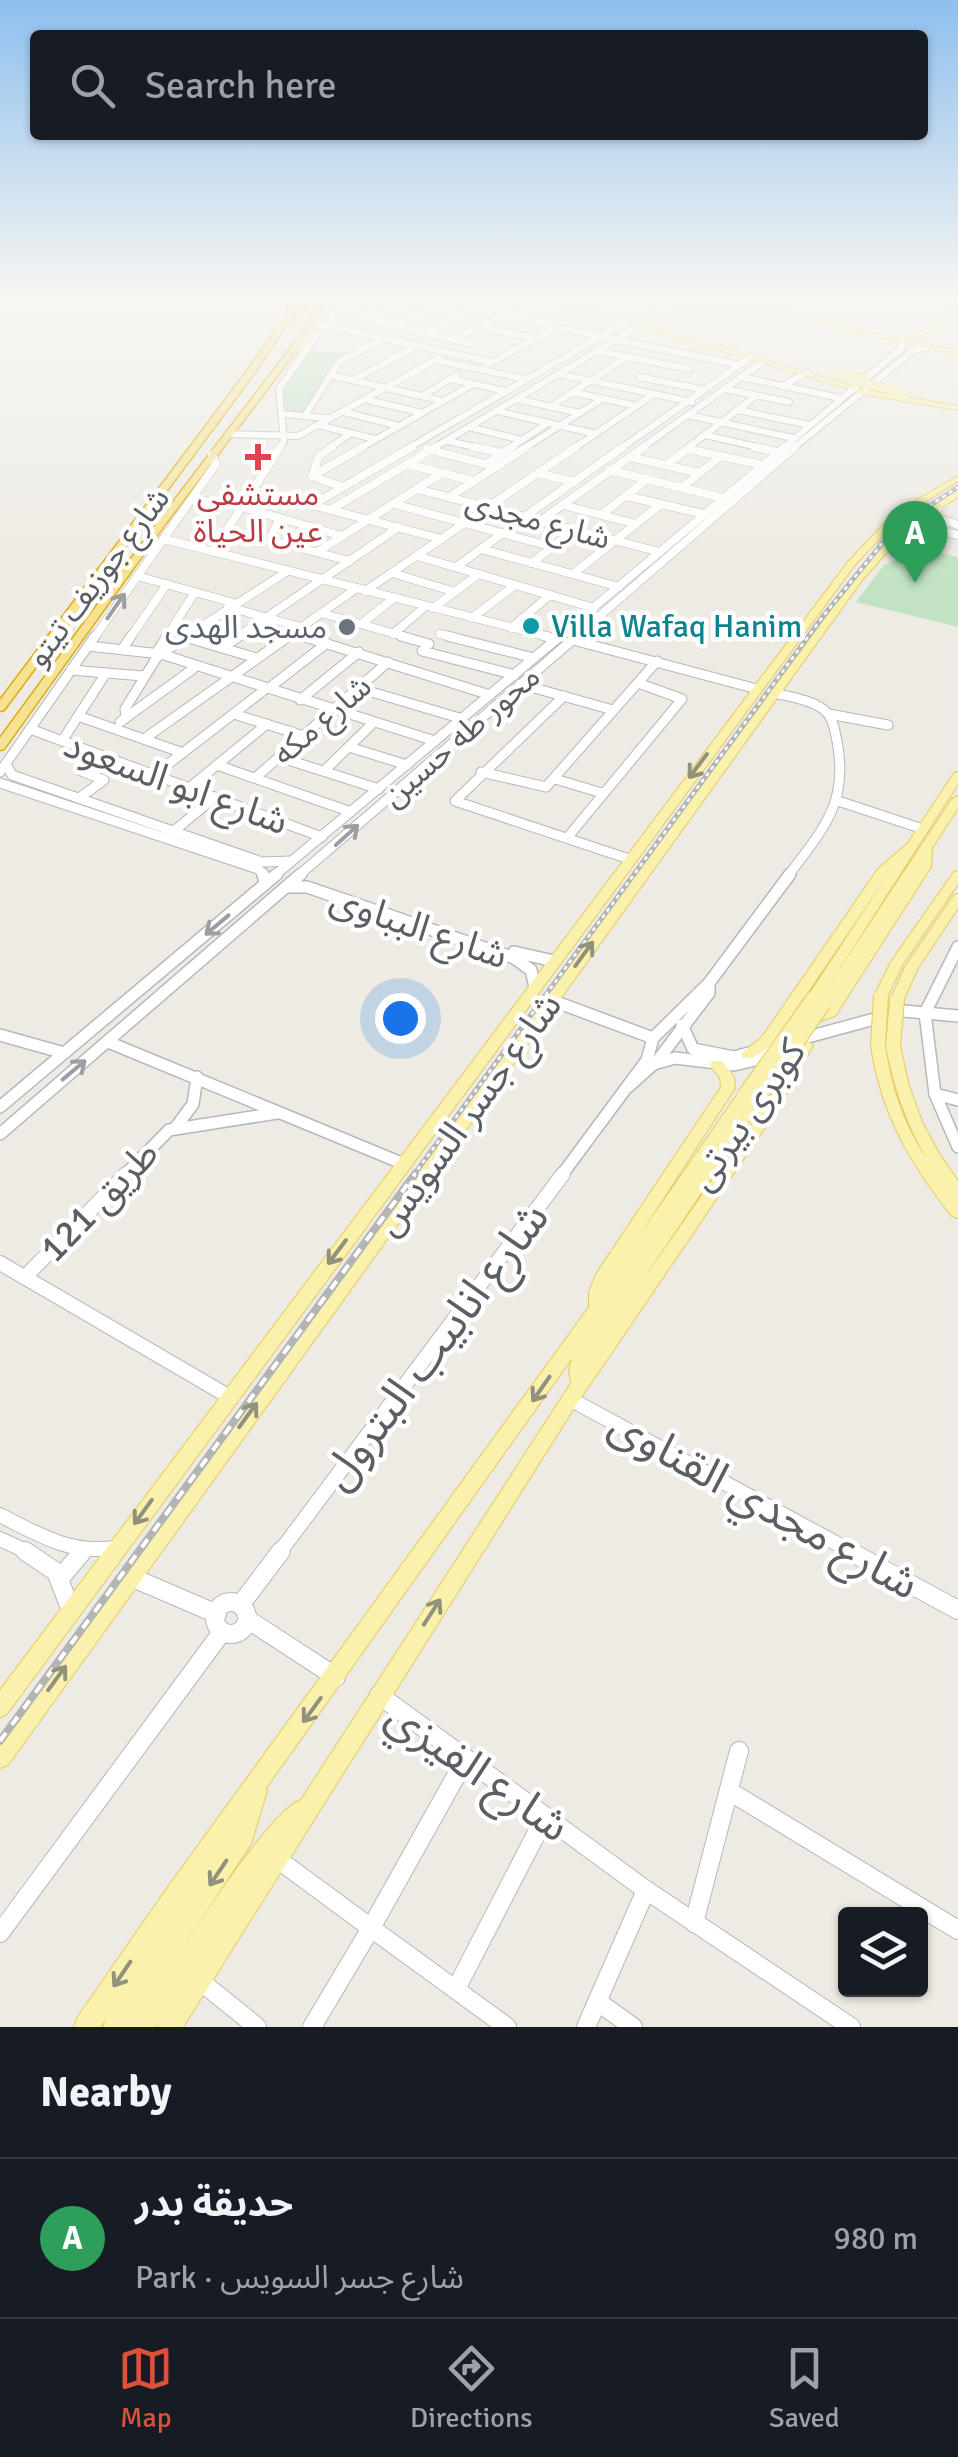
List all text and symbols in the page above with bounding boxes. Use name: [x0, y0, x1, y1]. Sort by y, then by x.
search box: [30, 30, 928, 140]
icon: search: [65, 58, 120, 113]
text: Search here: [145, 62, 337, 109]
marker: مستشفى عين الحياة: [245, 444, 271, 470]
place label: مستشفى عين الحياة: [194, 475, 322, 551]
street label: شارع جوزيف تيتو: [18, 480, 181, 677]
street label: شارع مجدى: [460, 482, 614, 562]
pin: A: [882, 500, 948, 583]
one-way arrow: [105, 593, 126, 620]
place label: Villa Wafaq Hanim: [551, 607, 802, 646]
place label: مسجد الهدى: [165, 608, 327, 647]
marker: Villa Wafaq Hanim: [520, 615, 542, 637]
marker: مسجد الهدى: [336, 616, 358, 638]
street label: محور طه حسين: [374, 657, 548, 815]
street label: شارع مكه: [265, 667, 382, 776]
street label: شارع ابو السعود: [56, 721, 294, 849]
one-way arrow: [688, 752, 709, 779]
one-way arrow: [334, 824, 359, 847]
street label: شارع البباوى: [323, 875, 514, 983]
one-way arrow: [205, 913, 230, 936]
one-way arrow: [573, 941, 594, 969]
street label: شارع جسر السويس: [364, 983, 575, 1247]
your location: [375, 993, 426, 1044]
street label: كوبرى بيرتى: [678, 1029, 817, 1200]
one-way arrow: [61, 1060, 87, 1082]
street label: طريق 121: [29, 1130, 169, 1272]
street label: شارع انابيب البترول: [309, 1192, 565, 1503]
one-way arrow: [327, 1238, 348, 1265]
one-way arrow: [531, 1375, 552, 1402]
street label: شارع مجدي القناوى: [597, 1396, 928, 1617]
one-way arrow: [237, 1402, 258, 1429]
one-way arrow: [133, 1498, 154, 1525]
one-way arrow: [422, 1599, 443, 1627]
one-way arrow: [46, 1664, 67, 1692]
street label: شارع الفيزي: [373, 1688, 580, 1859]
one-way arrow: [302, 1696, 323, 1724]
one-way arrow: [208, 1859, 229, 1887]
map controls: [838, 1907, 928, 1997]
button: layers: [838, 1907, 928, 1997]
one-way arrow: [112, 1960, 133, 1988]
text: Nearby: [40, 2067, 172, 2118]
text: حديقة بدر: [135, 2180, 293, 2227]
text: A: [62, 2219, 83, 2258]
text: 980 m: [834, 2219, 918, 2258]
text: Park · شارع جسر السويس: [135, 2258, 464, 2297]
tab: Map: [118, 2341, 173, 2435]
tab: Directions: [410, 2341, 532, 2435]
tab: Saved: [769, 2341, 840, 2435]

